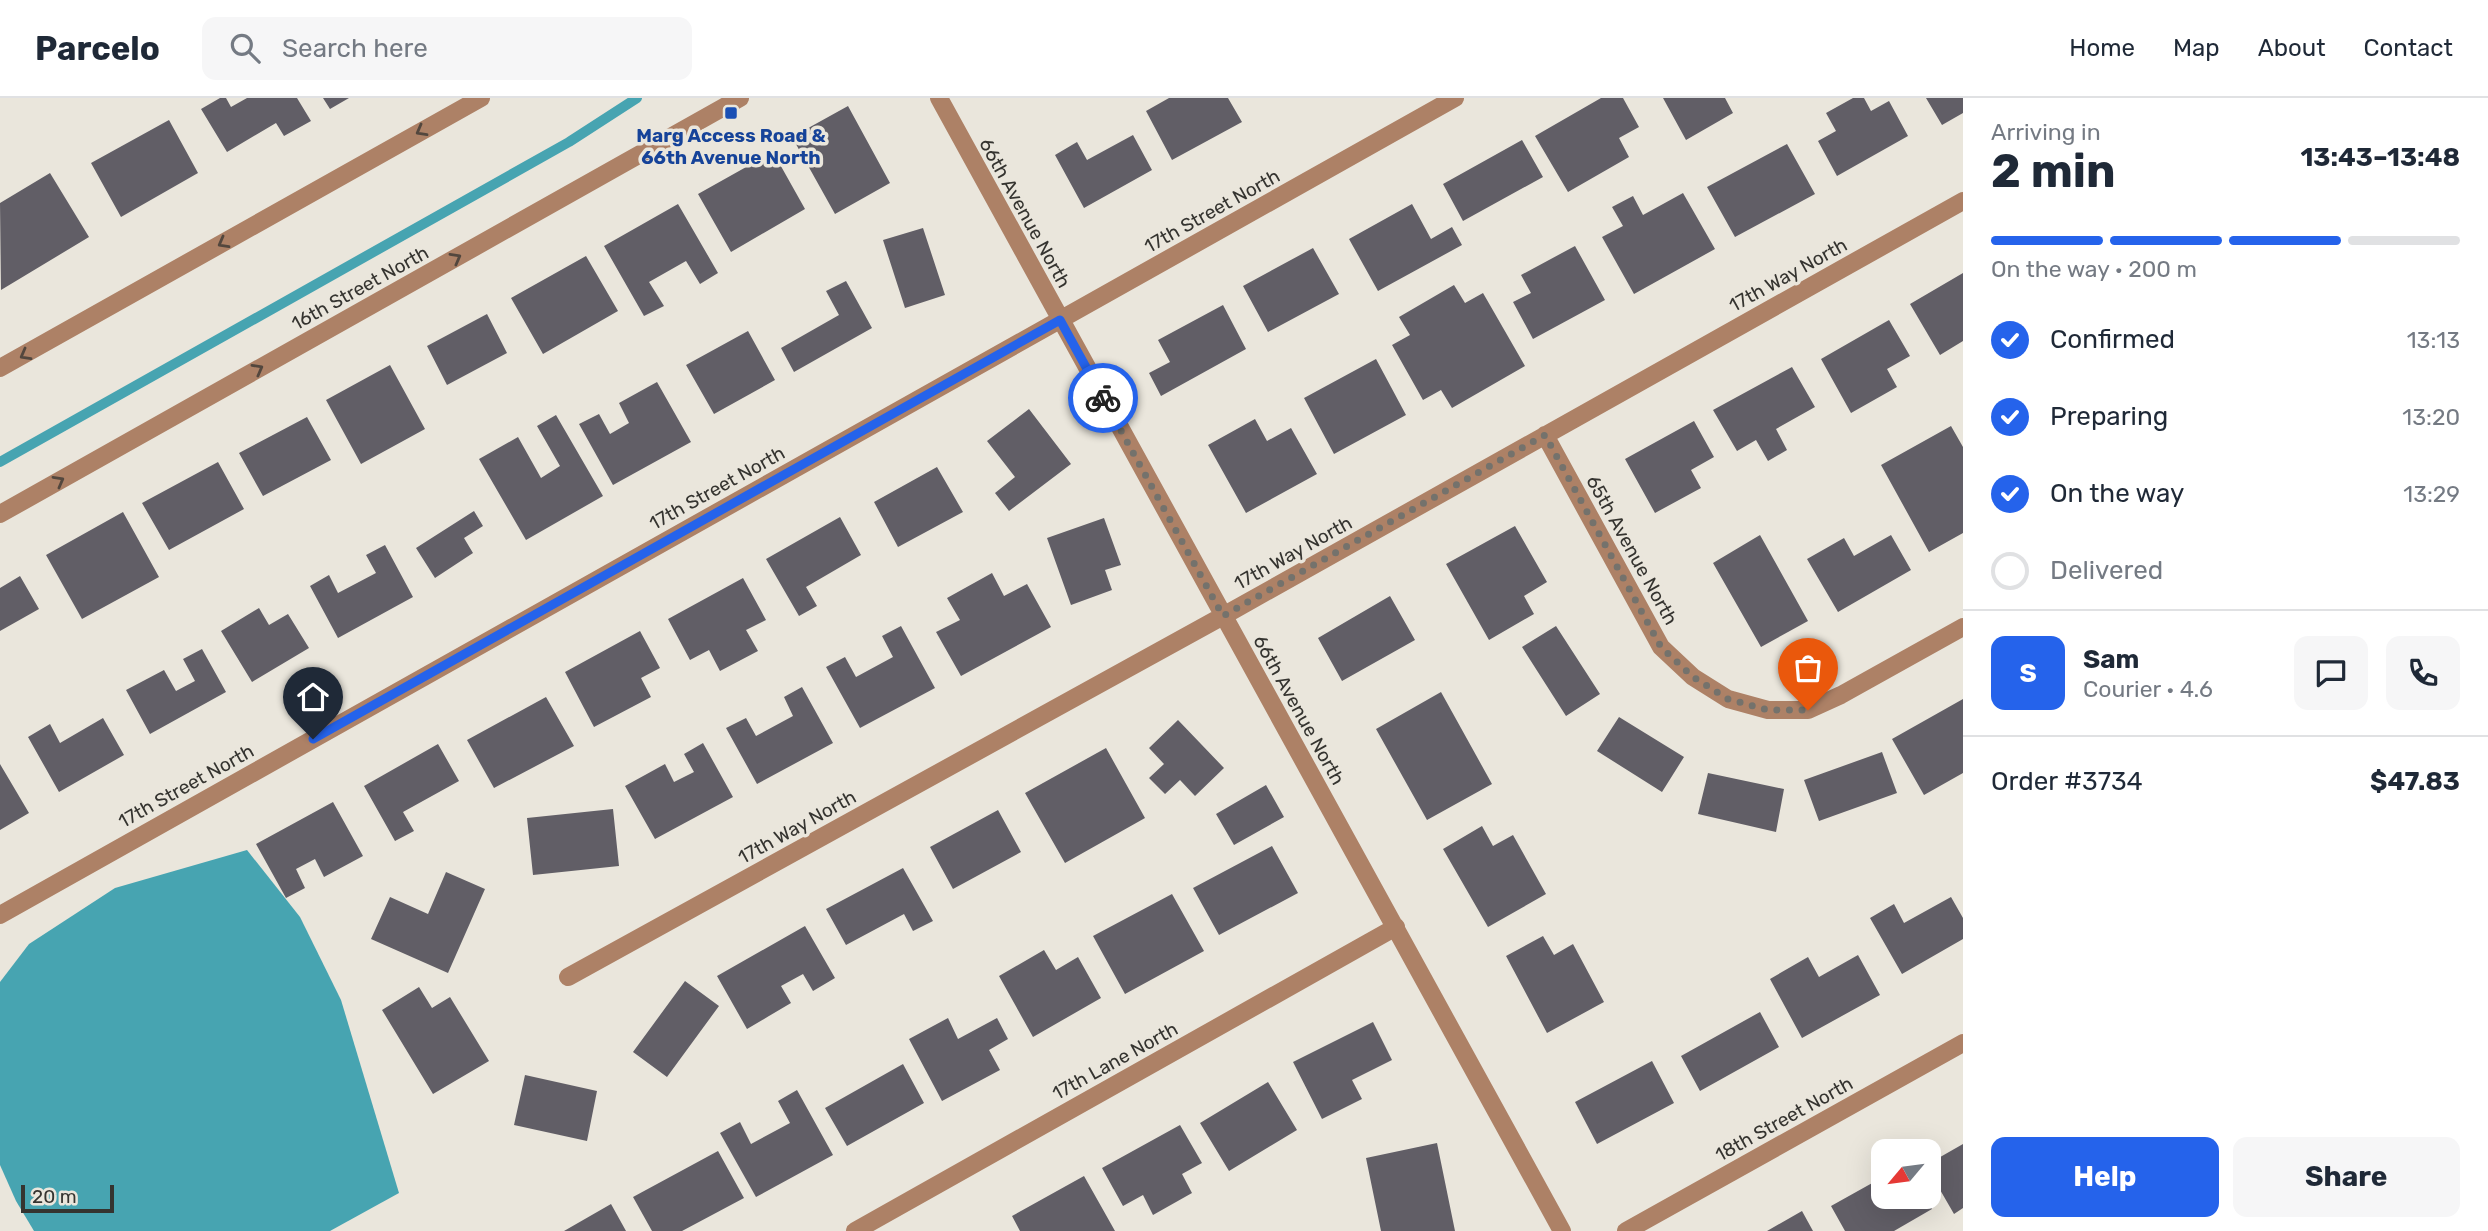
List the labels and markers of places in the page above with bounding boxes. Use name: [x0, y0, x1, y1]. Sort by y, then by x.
marker: Marg Access Road & 66th Avenue North: [723, 105, 739, 121]
place label: Marg Access Road & 66th Avenue North: [636, 124, 826, 169]
pin: [1778, 638, 1838, 710]
pin: [283, 667, 343, 739]

